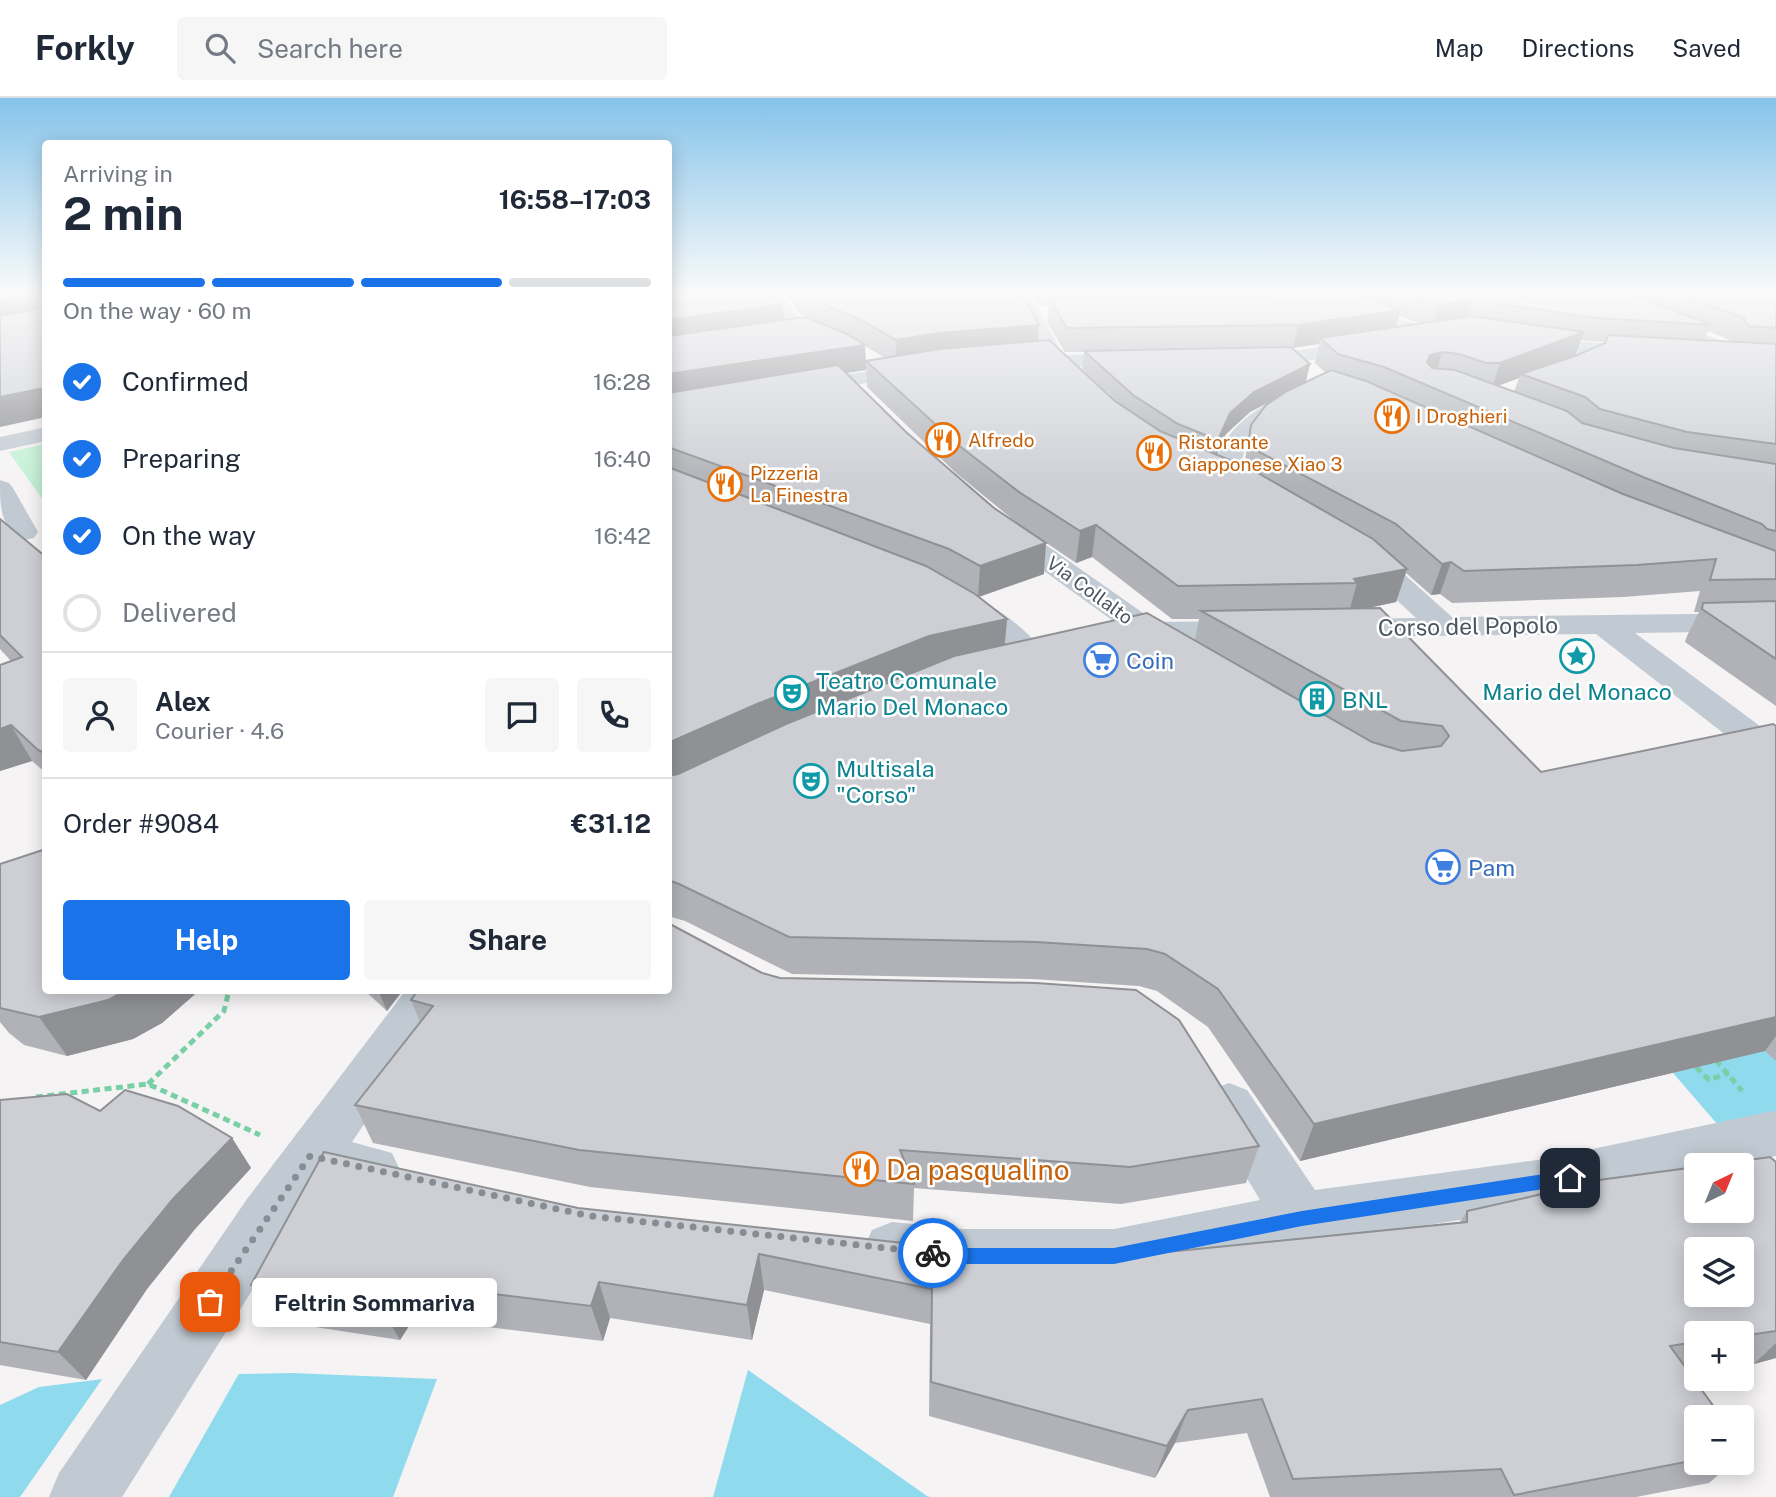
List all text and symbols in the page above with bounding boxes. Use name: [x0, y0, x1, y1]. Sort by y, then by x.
search box: [177, 17, 667, 80]
text: Forkly: [35, 29, 135, 67]
icon: search: [201, 29, 239, 67]
text: Search here: [257, 33, 403, 64]
text: Map: [1435, 34, 1484, 62]
text: Directions: [1522, 34, 1634, 62]
text: Saved: [1672, 34, 1741, 62]
text: Arriving in: [63, 160, 173, 187]
text: 16:58–17:03: [499, 184, 651, 215]
text: 2 min: [63, 186, 183, 240]
text: On the way · 60 m: [63, 297, 251, 324]
icon: check: [63, 363, 101, 401]
text: Confirmed: [122, 366, 249, 397]
text: 16:28: [593, 368, 651, 395]
restaurant icon: I Droghieri: [1373, 397, 1411, 435]
place label: I Droghieri: [1416, 405, 1508, 427]
restaurant icon: Alfredo: [924, 421, 962, 459]
place label: Alfredo: [968, 429, 1034, 451]
place label: Ristorante Giapponese Xiao 3: [1178, 431, 1343, 475]
restaurant icon: Ristorante Giapponese Xiao 3: [1135, 434, 1173, 472]
icon: check: [63, 440, 101, 478]
text: Preparing: [122, 443, 241, 474]
text: 16:40: [594, 445, 651, 472]
place label: Pizzeria La Finestra: [750, 462, 848, 506]
restaurant icon: Pizzeria La Finestra: [706, 465, 744, 503]
icon: check: [63, 517, 101, 555]
text: On the way: [122, 520, 256, 551]
text: 16:42: [594, 522, 651, 549]
street label: Via Collalto: [1043, 551, 1137, 629]
text: Delivered: [122, 597, 237, 628]
street label: Corso del Popolo: [1378, 611, 1558, 641]
place icon: Mario del Monaco: [1558, 637, 1596, 675]
supermarket icon: Coin: [1082, 641, 1120, 679]
place label: Coin: [1126, 647, 1174, 674]
place label: Teatro Comunale Mario Del Monaco: [816, 667, 1008, 720]
theatre icon: Teatro Comunale Mario Del Monaco: [773, 674, 811, 712]
button: person: [63, 678, 137, 752]
button: chat: [485, 678, 559, 752]
button: phone: [577, 678, 651, 752]
place label: Mario del Monaco: [1482, 678, 1672, 705]
building icon: BNL: [1298, 680, 1336, 718]
text: Alex: [155, 686, 211, 717]
place label: BNL: [1342, 686, 1388, 713]
text: Courier · 4.6: [155, 717, 284, 744]
place label: Multisala "Corso": [836, 755, 935, 808]
theatre icon: Multisala "Corso": [792, 762, 830, 800]
text: Order #9084: [63, 808, 219, 839]
text: €31.12: [571, 808, 651, 839]
supermarket icon: Pam: [1424, 848, 1462, 886]
place label: Pam: [1468, 854, 1515, 881]
button: Help: [63, 900, 350, 980]
button: Share: [364, 900, 651, 980]
pin: [1540, 1148, 1600, 1208]
restaurant icon: Da pasqualino: [842, 1150, 880, 1188]
place label: Da pasqualino: [886, 1153, 1070, 1186]
north arrow: [1684, 1153, 1754, 1223]
map controls: [1684, 1153, 1754, 1475]
icon: home: [1551, 1159, 1589, 1197]
courier: [898, 1218, 968, 1288]
icon: bike: [914, 1234, 952, 1272]
button: layers: [1684, 1237, 1754, 1307]
pin: [180, 1272, 240, 1332]
callout: Feltrin Sommariva: [252, 1278, 497, 1326]
icon: bag: [191, 1283, 229, 1321]
text: Feltrin Sommariva: [274, 1289, 475, 1316]
button: +: [1684, 1321, 1754, 1391]
button: −: [1684, 1405, 1754, 1475]

